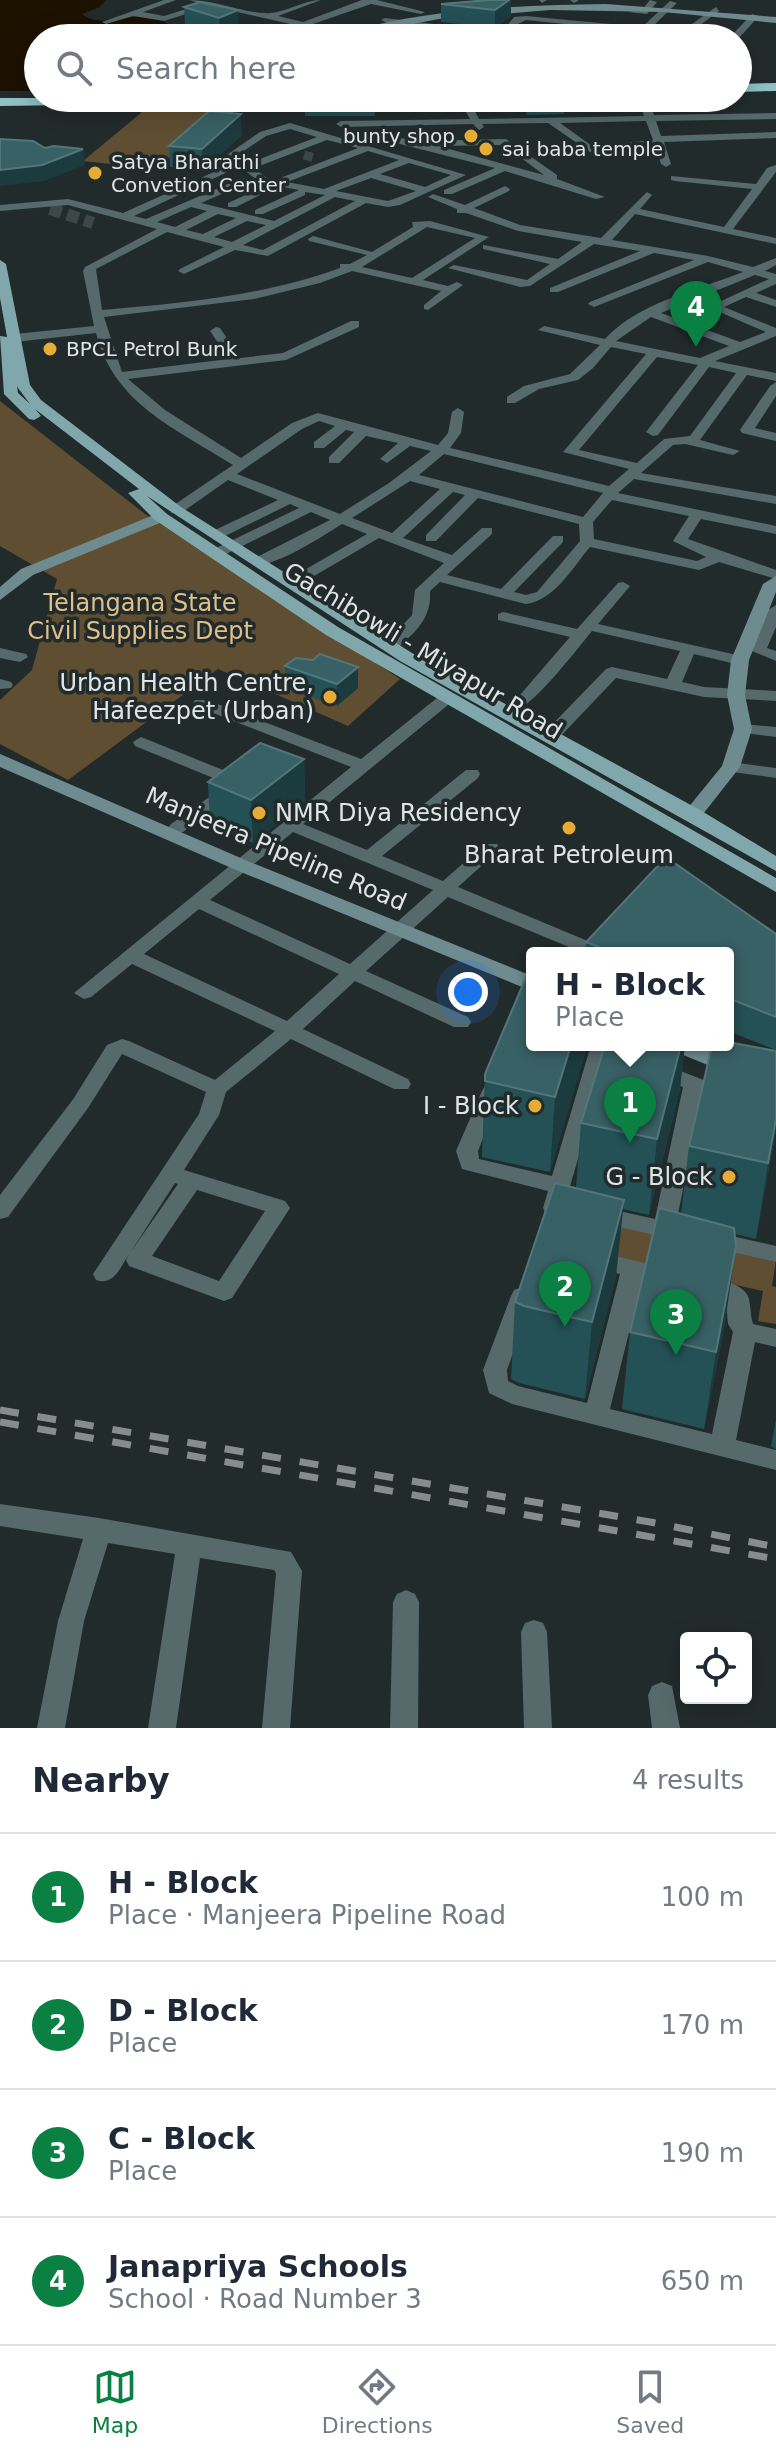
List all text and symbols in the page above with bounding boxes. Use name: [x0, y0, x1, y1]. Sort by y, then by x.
search box: [24, 24, 752, 112]
icon: search: [52, 46, 96, 90]
text: Search here: [116, 51, 296, 86]
place label: bunty shop: [343, 124, 455, 148]
marker: bunty shop: [462, 127, 480, 145]
place label: sai baba temple: [502, 137, 663, 161]
marker: sai baba temple: [477, 140, 495, 158]
place label: Satya Bharathi Convetion Center: [111, 150, 287, 197]
marker: Satya Bharathi Convetion Center: [86, 164, 104, 182]
pin: 4: [670, 281, 722, 347]
place label: BPCL Petrol Bunk: [66, 337, 238, 361]
marker: BPCL Petrol Bunk: [41, 340, 59, 358]
street label: Gachibowli - Miyapur Road: [279, 557, 567, 745]
park label: Telangana State Civil Supplies Dept: [27, 589, 253, 645]
place label: Urban Health Centre, Hafeezpet (Urban): [59, 669, 314, 725]
marker: Urban Health Centre, Hafeezpet (Urban): [321, 688, 339, 706]
street label: Manjeera Pipeline Road: [141, 781, 411, 917]
place label: NMR Diya Residency: [275, 799, 522, 827]
marker: NMR Diya Residency: [250, 804, 268, 822]
marker: Bharat Petroleum: [560, 819, 578, 837]
place label: Bharat Petroleum: [464, 841, 674, 869]
popup: [526, 947, 734, 1051]
text: H - Block: [555, 967, 705, 1002]
your location: [448, 972, 488, 1012]
text: Place: [555, 1002, 624, 1032]
pin: 1: [604, 1077, 656, 1143]
place label: I - Block: [423, 1092, 519, 1120]
marker: I - Block: [526, 1097, 544, 1115]
place label: G - Block: [606, 1163, 713, 1191]
marker: G - Block: [720, 1168, 738, 1186]
pin: 2: [539, 1261, 591, 1327]
pin: 3: [650, 1289, 702, 1355]
map controls: [680, 1632, 752, 1704]
button: locate: [680, 1632, 752, 1704]
text: Nearby: [32, 1760, 170, 1800]
text: 4 results: [632, 1765, 744, 1795]
text: H - Block: [108, 1865, 258, 1900]
text: 1: [49, 1882, 67, 1912]
text: 100 m: [661, 1882, 744, 1912]
text: Place · Manjeera Pipeline Road: [108, 1900, 506, 1930]
text: D - Block: [108, 1993, 258, 2028]
text: 2: [49, 2010, 67, 2040]
text: 170 m: [661, 2010, 744, 2040]
text: Place: [108, 2028, 177, 2058]
text: C - Block: [108, 2121, 255, 2156]
text: 3: [49, 2138, 67, 2168]
text: 190 m: [661, 2138, 744, 2168]
text: Place: [108, 2156, 177, 2186]
text: Janapriya Schools: [108, 2249, 408, 2284]
text: 4: [49, 2266, 67, 2296]
text: 650 m: [661, 2266, 744, 2296]
text: School · Road Number 3: [108, 2284, 422, 2314]
tab: Map: [92, 2365, 138, 2438]
tab: Directions: [322, 2365, 433, 2438]
tab: Saved: [616, 2365, 684, 2438]

